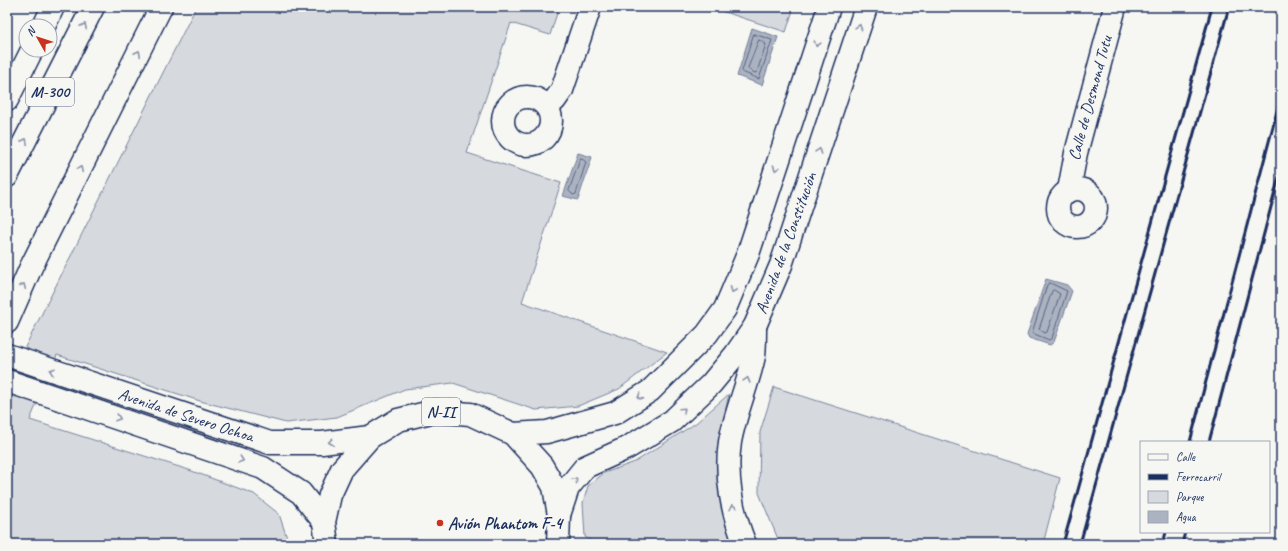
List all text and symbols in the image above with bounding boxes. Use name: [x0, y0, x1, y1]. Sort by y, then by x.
north arrow: [18, 18, 58, 58]
one-way arrow: [79, 22, 87, 30]
text: N: [23, 23, 39, 39]
one-way arrow: [854, 24, 863, 31]
street label: Calle de Desmond Tutu: [1063, 32, 1117, 163]
one-way arrow: [813, 40, 821, 47]
one-way arrow: [133, 50, 141, 57]
road number: M-300: [26, 78, 74, 106]
one-way arrow: [20, 138, 28, 146]
one-way arrow: [814, 148, 822, 155]
one-way arrow: [772, 164, 781, 171]
one-way arrow: [75, 166, 83, 173]
street label: Avenida de la Constitución: [751, 168, 822, 317]
one-way arrow: [18, 283, 26, 290]
one-way arrow: [730, 286, 738, 294]
one-way arrow: [49, 367, 56, 375]
one-way arrow: [742, 377, 751, 384]
street label: Avenida de Severo Ochoa: [116, 383, 258, 447]
one-way arrow: [637, 393, 644, 400]
road number: N-II: [422, 398, 460, 426]
one-way arrow: [678, 408, 686, 415]
one-way arrow: [114, 414, 121, 422]
one-way arrow: [328, 437, 334, 446]
legend: [1140, 441, 1270, 533]
text: Calle: [1176, 449, 1196, 465]
one-way arrow: [237, 456, 244, 464]
text: Ferrocarril: [1176, 469, 1222, 485]
one-way arrow: [570, 477, 577, 484]
text: Parque: [1176, 489, 1205, 505]
one-way arrow: [729, 504, 737, 510]
text: Agua: [1176, 509, 1197, 525]
place label: Avión Phantom F-4: [448, 513, 565, 534]
marker: Avión Phantom F-4: [435, 518, 445, 528]

